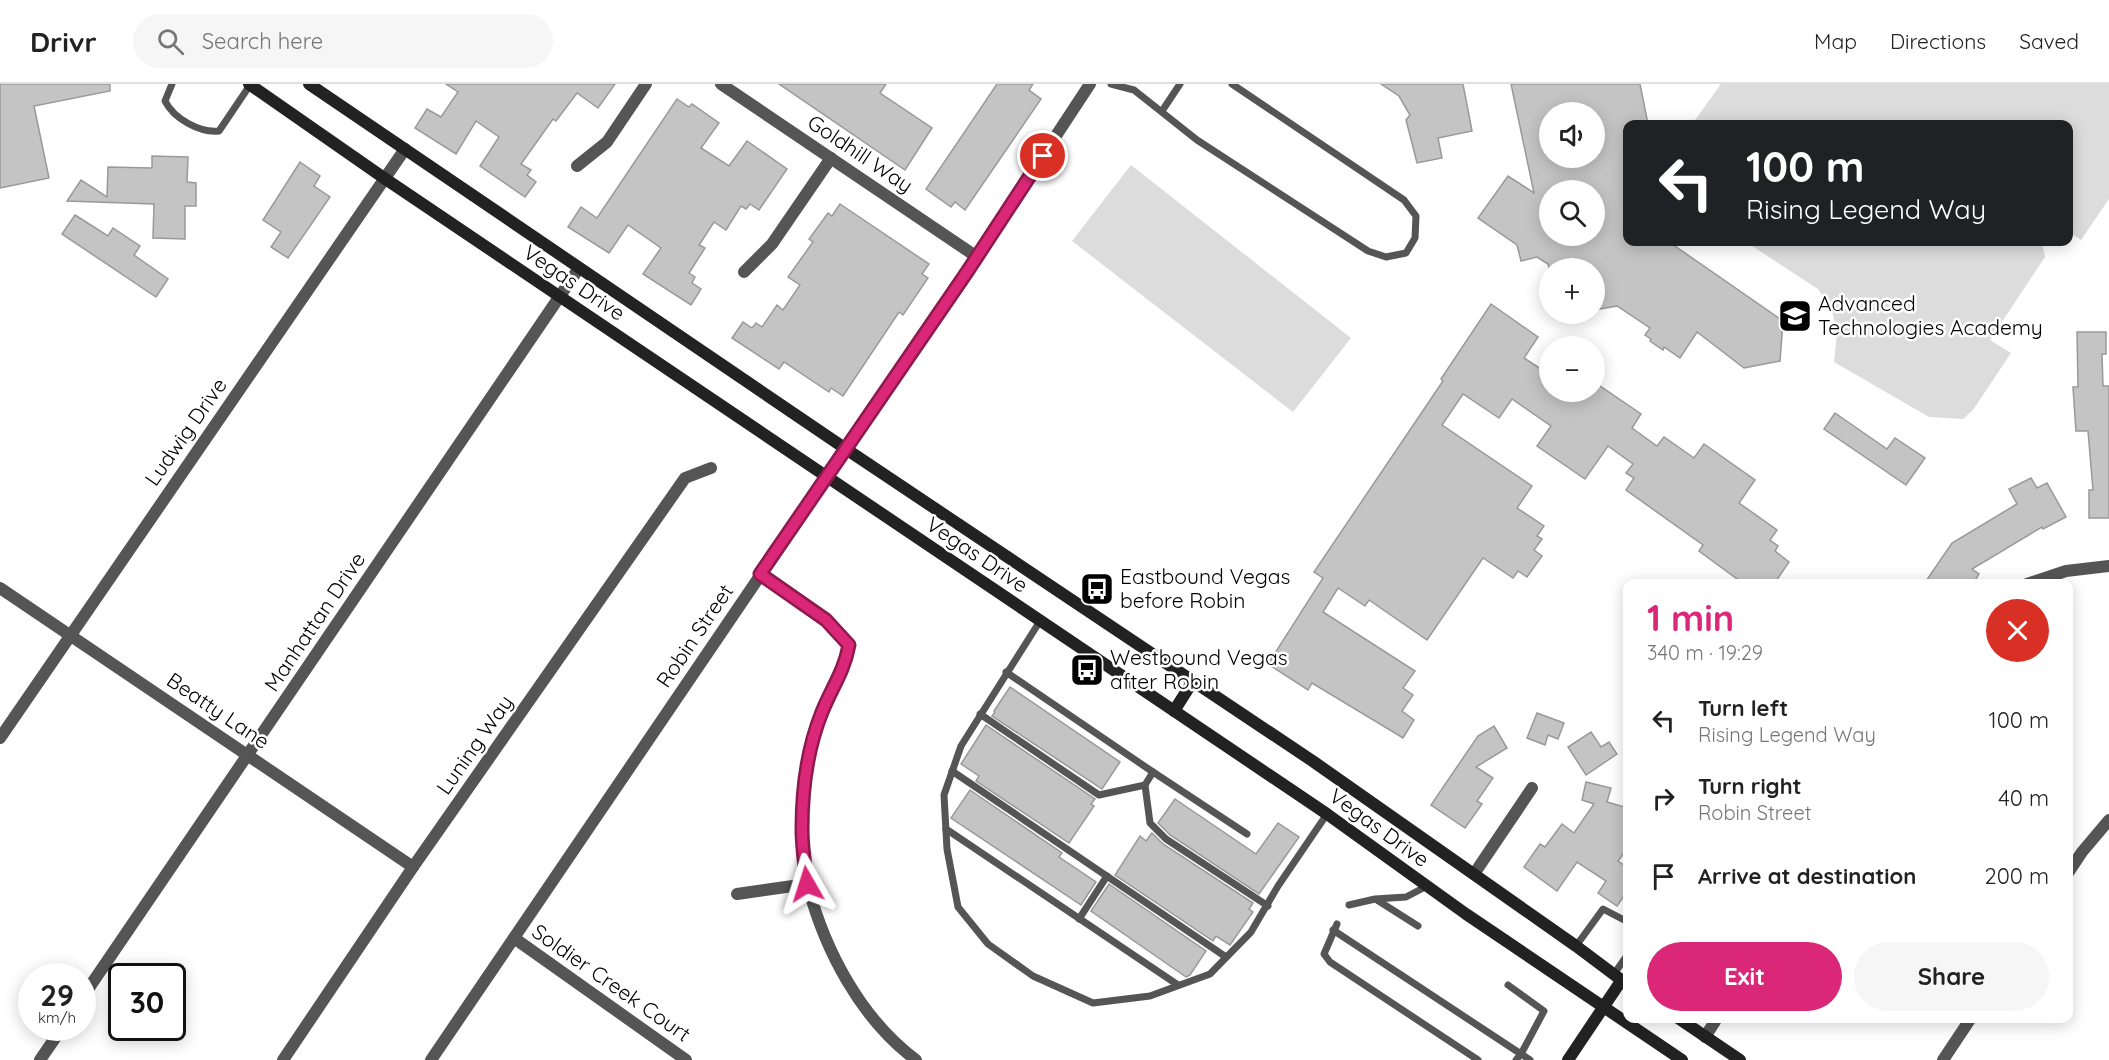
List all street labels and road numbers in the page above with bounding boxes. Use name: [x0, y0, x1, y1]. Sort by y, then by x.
street label: Goldhill Way: [803, 109, 918, 198]
street label: Vegas Drive: [519, 239, 630, 326]
street label: Ludwig Drive: [139, 373, 232, 490]
street label: Vegas Drive: [922, 511, 1033, 598]
street label: Manhattan Drive: [258, 547, 370, 696]
street label: Robin Street: [650, 579, 738, 692]
street label: Beatty Lane: [162, 666, 275, 754]
street label: Luning Way: [430, 690, 518, 799]
street label: Vegas Drive: [1325, 782, 1435, 872]
street label: Soldier Creek Court: [527, 918, 696, 1047]

